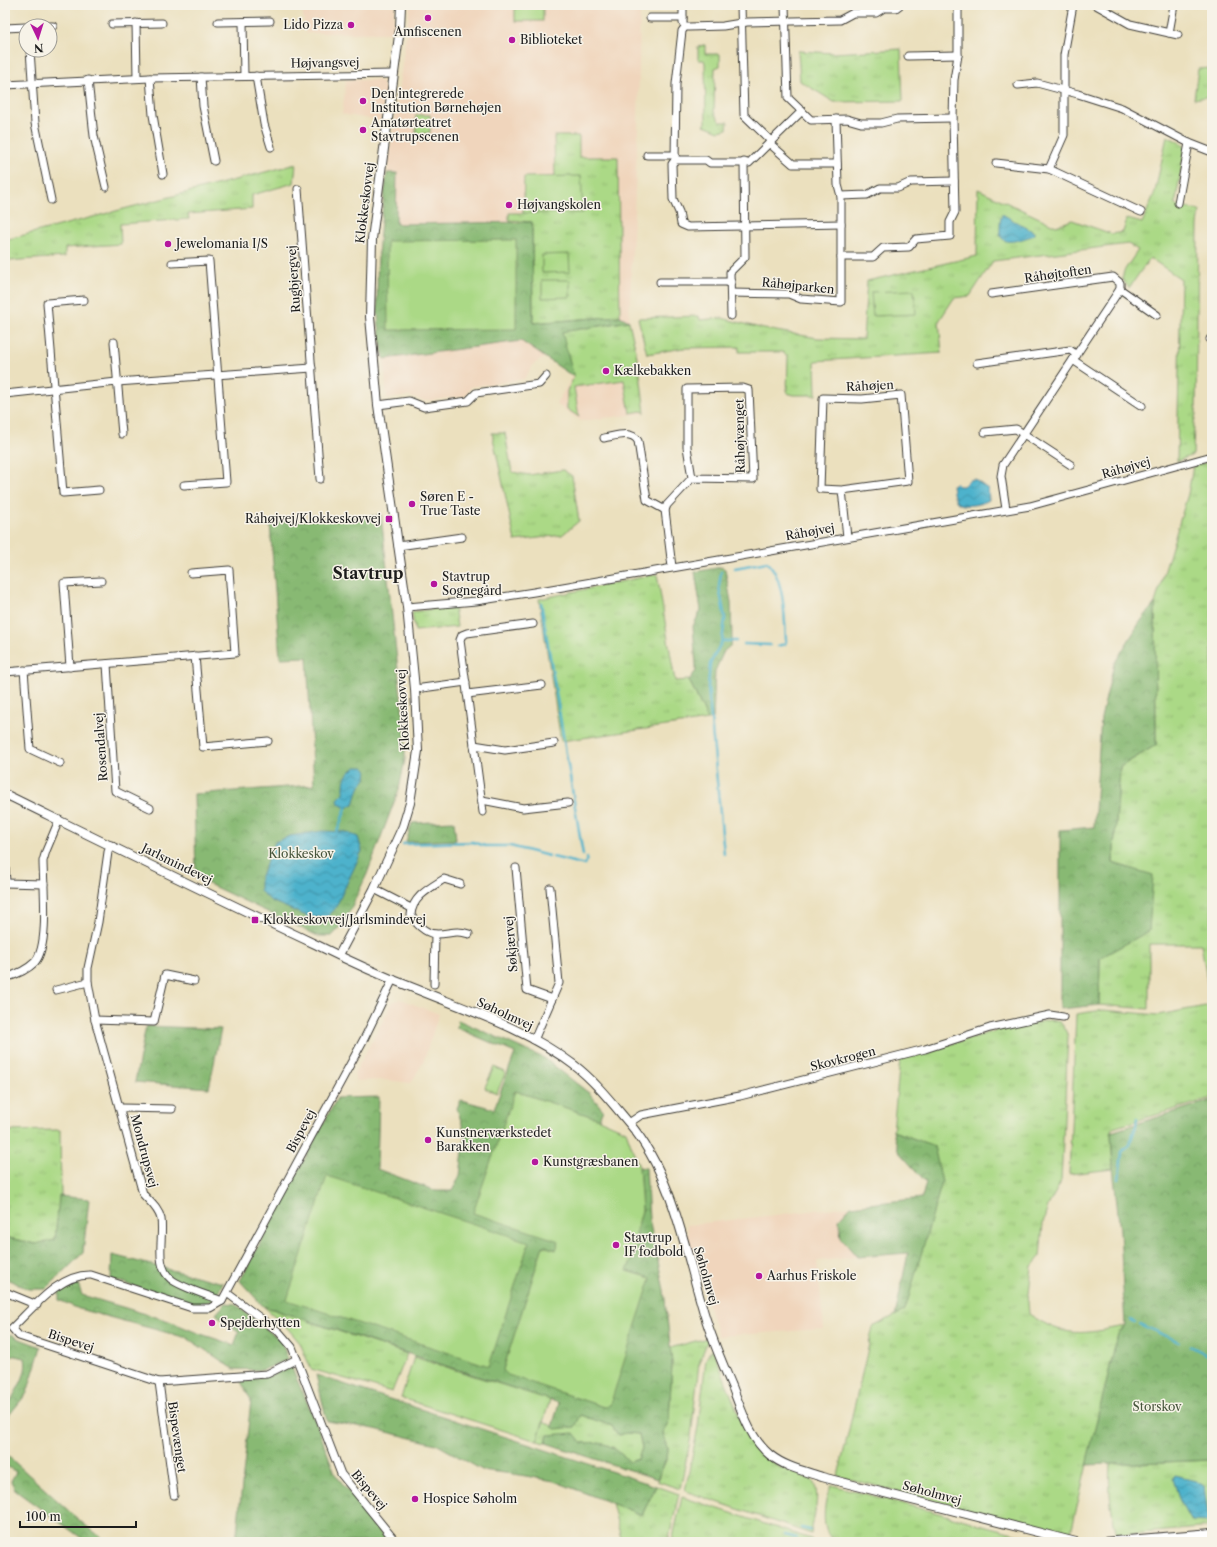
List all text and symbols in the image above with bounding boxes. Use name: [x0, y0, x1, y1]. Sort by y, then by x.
marker: Amfiscenen: [423, 13, 433, 23]
place label: Lido Pizza: [283, 17, 344, 32]
north arrow: [18, 18, 58, 58]
marker: Lido Pizza: [346, 20, 356, 30]
place label: Amfiscenen: [393, 24, 462, 39]
place label: Biblioteket: [520, 32, 583, 47]
marker: Biblioteket: [507, 35, 517, 45]
text: N: [33, 41, 44, 55]
street label: Højvangsvej: [291, 54, 359, 71]
place label: Den integrerede Institution Børnehøjen: [371, 86, 502, 115]
marker: Den integrerede Institution Børnehøjen: [358, 96, 368, 106]
place label: Amatørteatret Stavtrupscenen: [370, 115, 459, 144]
marker: Amatørteatret Stavtrupscenen: [358, 125, 368, 135]
street label: Klokkeskovvej: [352, 161, 377, 244]
place label: Højvangskolen: [517, 197, 602, 212]
marker: Højvangskolen: [504, 200, 514, 210]
place label: Jewelomania I/S: [174, 236, 268, 251]
marker: Jewelomania I/S: [163, 239, 173, 249]
street label: Rugbjergvej: [284, 245, 303, 313]
street label: Råhøjtoften: [1023, 261, 1093, 286]
street label: Råhøjparken: [761, 274, 836, 297]
place label: Kælkebakken: [614, 363, 692, 378]
marker: Kælkebakken: [601, 366, 611, 376]
street label: Råhøjen: [846, 377, 895, 394]
street label: Råhøjvænget: [731, 398, 748, 473]
street label: Råhøjvej: [1100, 453, 1152, 482]
place label: Søren E - True Taste: [420, 489, 481, 518]
marker: Søren E - True Taste: [407, 499, 417, 509]
place label: Råhøjvej/Klokkeskovvej: [245, 511, 381, 526]
marker: Råhøjvej/Klokkeskovvej: [384, 514, 394, 524]
street label: Råhøjvej: [784, 520, 836, 543]
district label: Stavtrup: [333, 563, 404, 583]
place label: Stavtrup Sognegård: [442, 569, 503, 598]
marker: Stavtrup Sognegård: [429, 579, 439, 589]
street label: Klokkeskovvej: [393, 669, 412, 751]
street label: Rosendalvej: [91, 712, 110, 782]
street label: Jarlsmindevej: [138, 839, 215, 887]
park label: Klokkeskov: [268, 846, 334, 861]
place label: Klokkeskovvej/Jarlsmindevej: [263, 912, 426, 927]
marker: Klokkeskovvej/Jarlsmindevej: [250, 915, 260, 925]
street label: Søkjærvej: [501, 915, 520, 973]
street label: Søholmvej: [475, 994, 536, 1033]
street label: Skovkrogen: [809, 1043, 878, 1074]
street label: Bispevej: [283, 1106, 318, 1155]
street label: Mondrupsvej: [127, 1113, 161, 1189]
place label: Kunstnerværkstedet Barakken: [436, 1125, 552, 1154]
marker: Kunstnerværkstedet Barakken: [423, 1135, 433, 1145]
place label: Kunstgræsbanen: [543, 1154, 639, 1169]
marker: Kunstgræsbanen: [530, 1157, 540, 1167]
place label: Stavtrup IF fodbold: [624, 1230, 684, 1259]
marker: Stavtrup IF fodbold: [611, 1240, 621, 1250]
street label: Søholmvej: [691, 1245, 722, 1307]
place label: Aarhus Friskole: [766, 1268, 857, 1283]
marker: Aarhus Friskole: [754, 1271, 764, 1281]
place label: Spejderhytten: [220, 1315, 301, 1330]
marker: Spejderhytten: [207, 1318, 217, 1328]
street label: Bispevej: [46, 1326, 96, 1355]
park label: Storskov: [1132, 1399, 1182, 1414]
street label: Bispevænget: [165, 1400, 190, 1474]
street label: Bispevej: [348, 1467, 390, 1513]
street label: Søholmvej: [901, 1477, 963, 1508]
place label: Hospice Søholm: [423, 1491, 517, 1506]
marker: Hospice Søholm: [410, 1494, 420, 1504]
scale bar: [20, 1503, 136, 1529]
text: 100 m: [26, 1509, 61, 1524]

